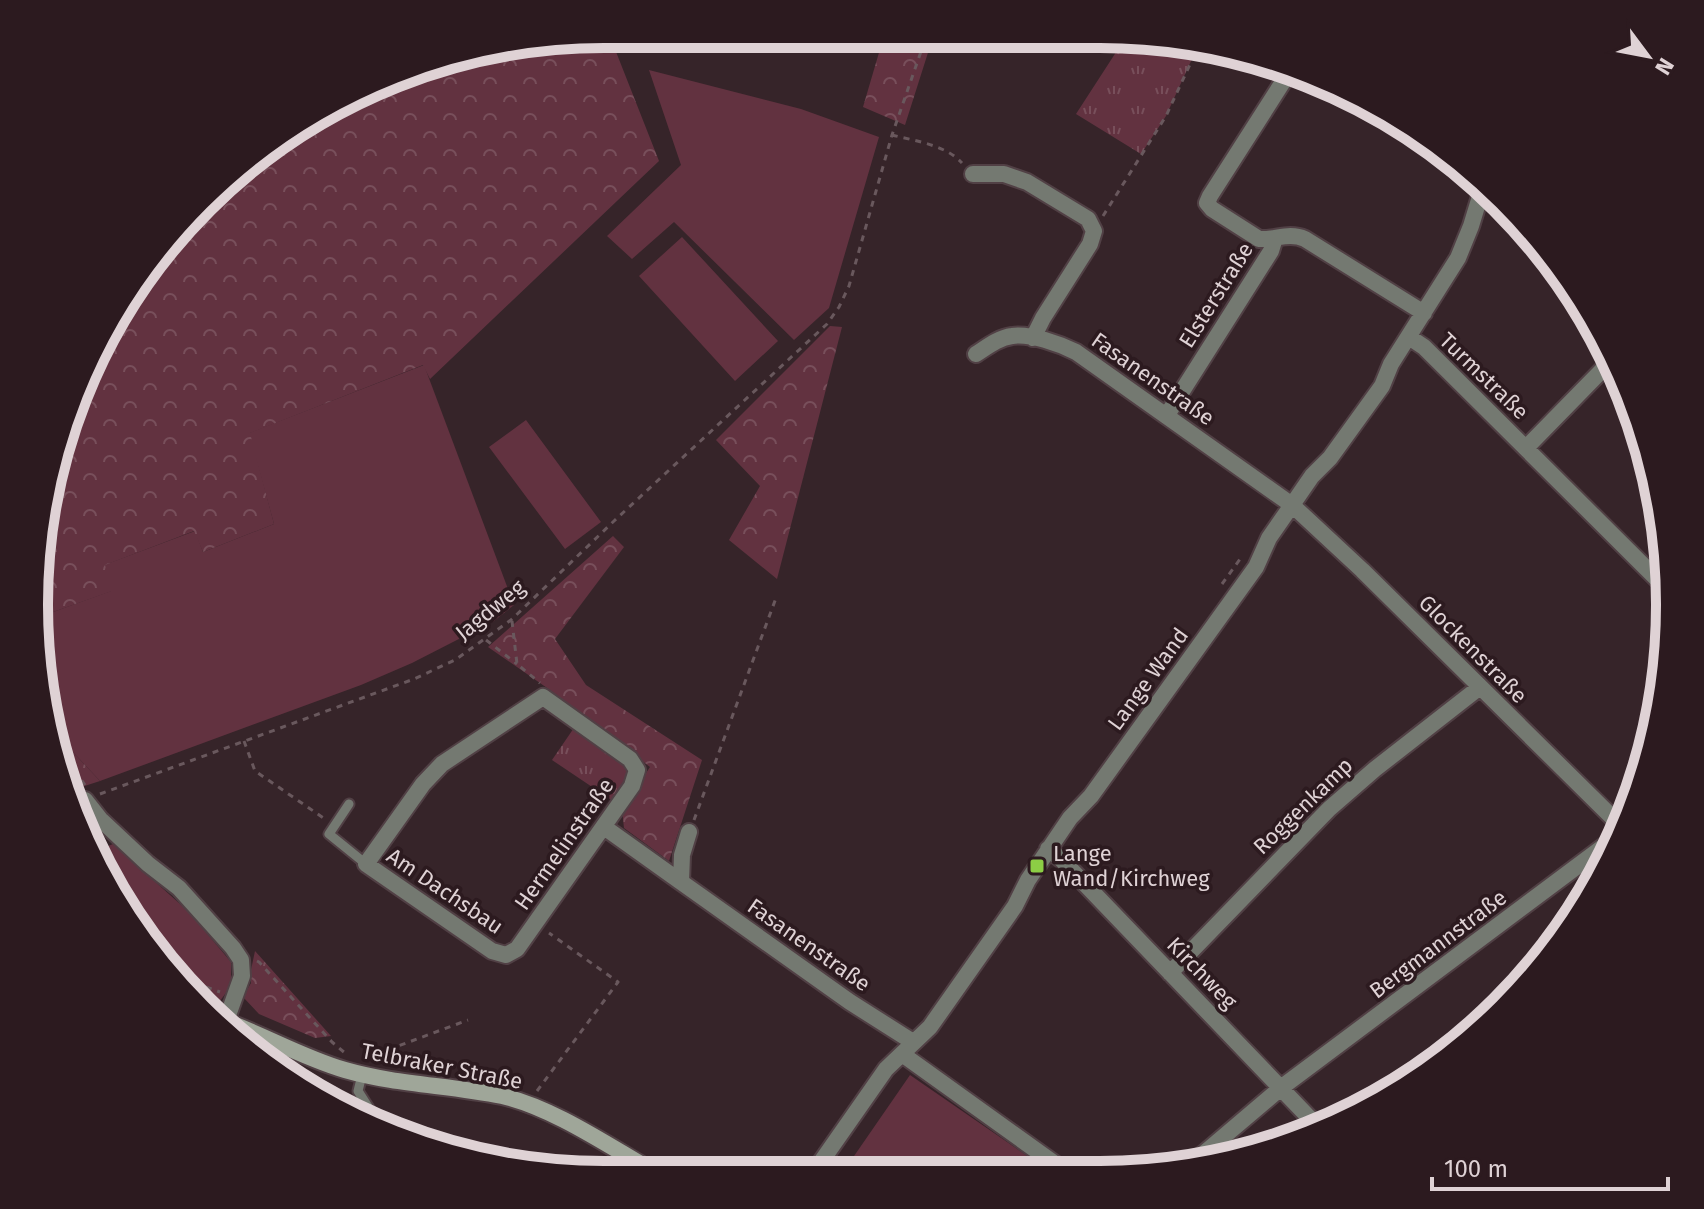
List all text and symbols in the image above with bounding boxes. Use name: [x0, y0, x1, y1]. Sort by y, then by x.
north arrow: [1608, 16, 1688, 96]
text: N: [1649, 53, 1680, 80]
street label: Elsterstraße: [1173, 237, 1259, 353]
street label: Fasanenstraße: [1086, 327, 1220, 431]
street label: Turmstraße: [1434, 327, 1534, 425]
street label: Jagdweg: [450, 573, 531, 646]
street label: Glockenstraße: [1413, 589, 1533, 709]
street label: Lange Wand: [1102, 623, 1194, 735]
street label: Roggenkamp: [1248, 752, 1358, 860]
street label: Hermelinstraße: [509, 773, 619, 915]
place label: Lange Wand/Kirchweg: [1053, 840, 1210, 892]
street label: Am Dachsbau: [382, 842, 508, 940]
marker: Lange Wand/Kirchweg: [1028, 857, 1046, 875]
street label: Bergmannstraße: [1364, 884, 1512, 1004]
street label: Fasanenstraße: [742, 893, 876, 997]
street label: Kirchweg: [1161, 931, 1243, 1015]
street label: Telbraker Straße: [359, 1037, 525, 1095]
scale bar: [1432, 1141, 1668, 1191]
text: 100 m: [1444, 1155, 1508, 1183]

